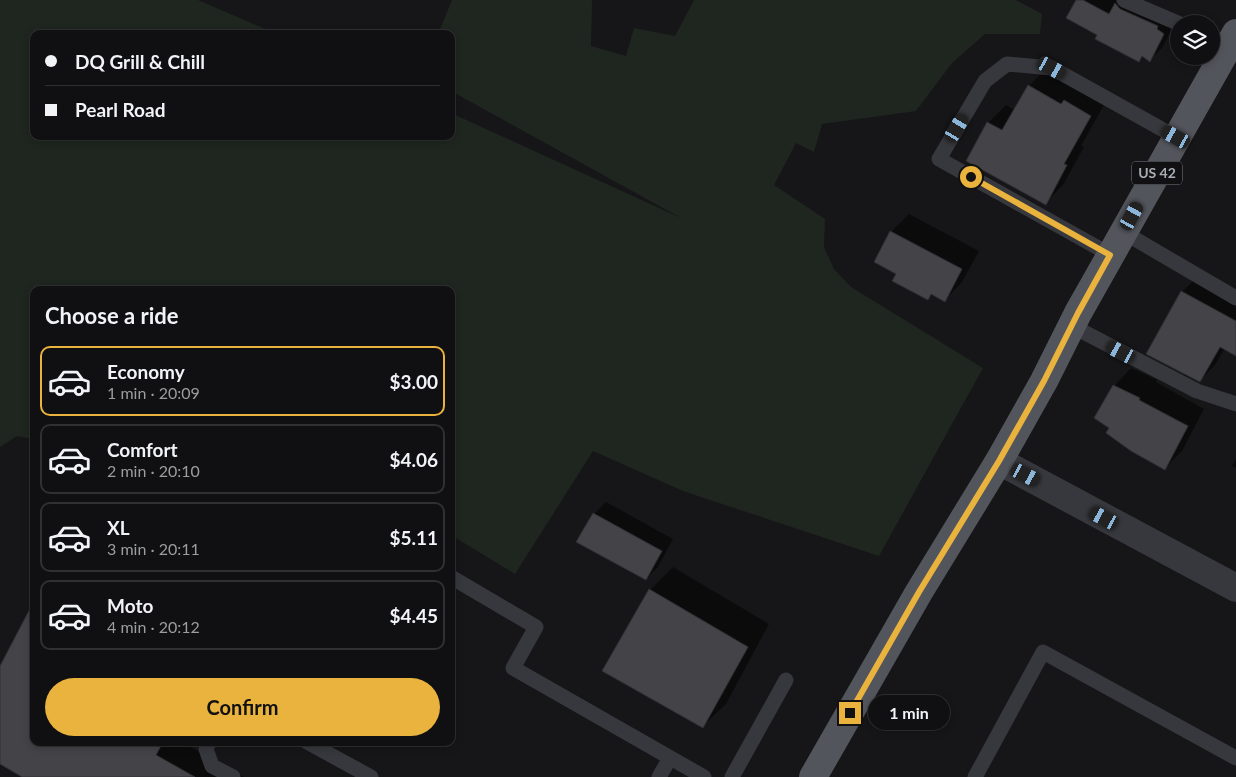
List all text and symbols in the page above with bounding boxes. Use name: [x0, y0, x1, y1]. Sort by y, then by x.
map controls: [1170, 15, 1220, 65]
button: layers: [1170, 15, 1220, 65]
text: DQ Grill & Chill: [75, 50, 205, 73]
car: [1035, 54, 1068, 82]
text: Pearl Road: [75, 98, 165, 121]
car: [942, 111, 971, 145]
car: [1159, 123, 1192, 151]
road number: US 42: [1132, 162, 1182, 184]
route start: [960, 166, 982, 188]
car: [1118, 199, 1145, 233]
text: Choose a ride: [45, 302, 179, 329]
car: [1104, 338, 1137, 366]
icon: car: [47, 359, 92, 404]
text: Economy: [107, 360, 185, 383]
text: $3.00: [389, 370, 438, 393]
text: 1 min · 20:09: [107, 383, 200, 402]
icon: car: [47, 437, 92, 482]
text: Comfort: [107, 438, 178, 461]
text: $4.06: [389, 448, 438, 471]
text: 2 min · 20:10: [107, 461, 200, 480]
car: [1009, 461, 1042, 489]
car: [1087, 504, 1120, 532]
icon: car: [47, 515, 92, 560]
text: XL: [107, 516, 130, 539]
text: $5.11: [389, 526, 438, 549]
text: 3 min · 20:11: [107, 539, 200, 558]
icon: car: [47, 593, 92, 638]
text: Moto: [107, 594, 153, 617]
text: $4.45: [389, 604, 438, 627]
text: 4 min · 20:12: [107, 617, 200, 636]
button: Confirm: [45, 678, 440, 736]
callout: 1 min: [868, 696, 950, 730]
route end: [839, 702, 861, 724]
text: 1 min: [889, 703, 929, 722]

